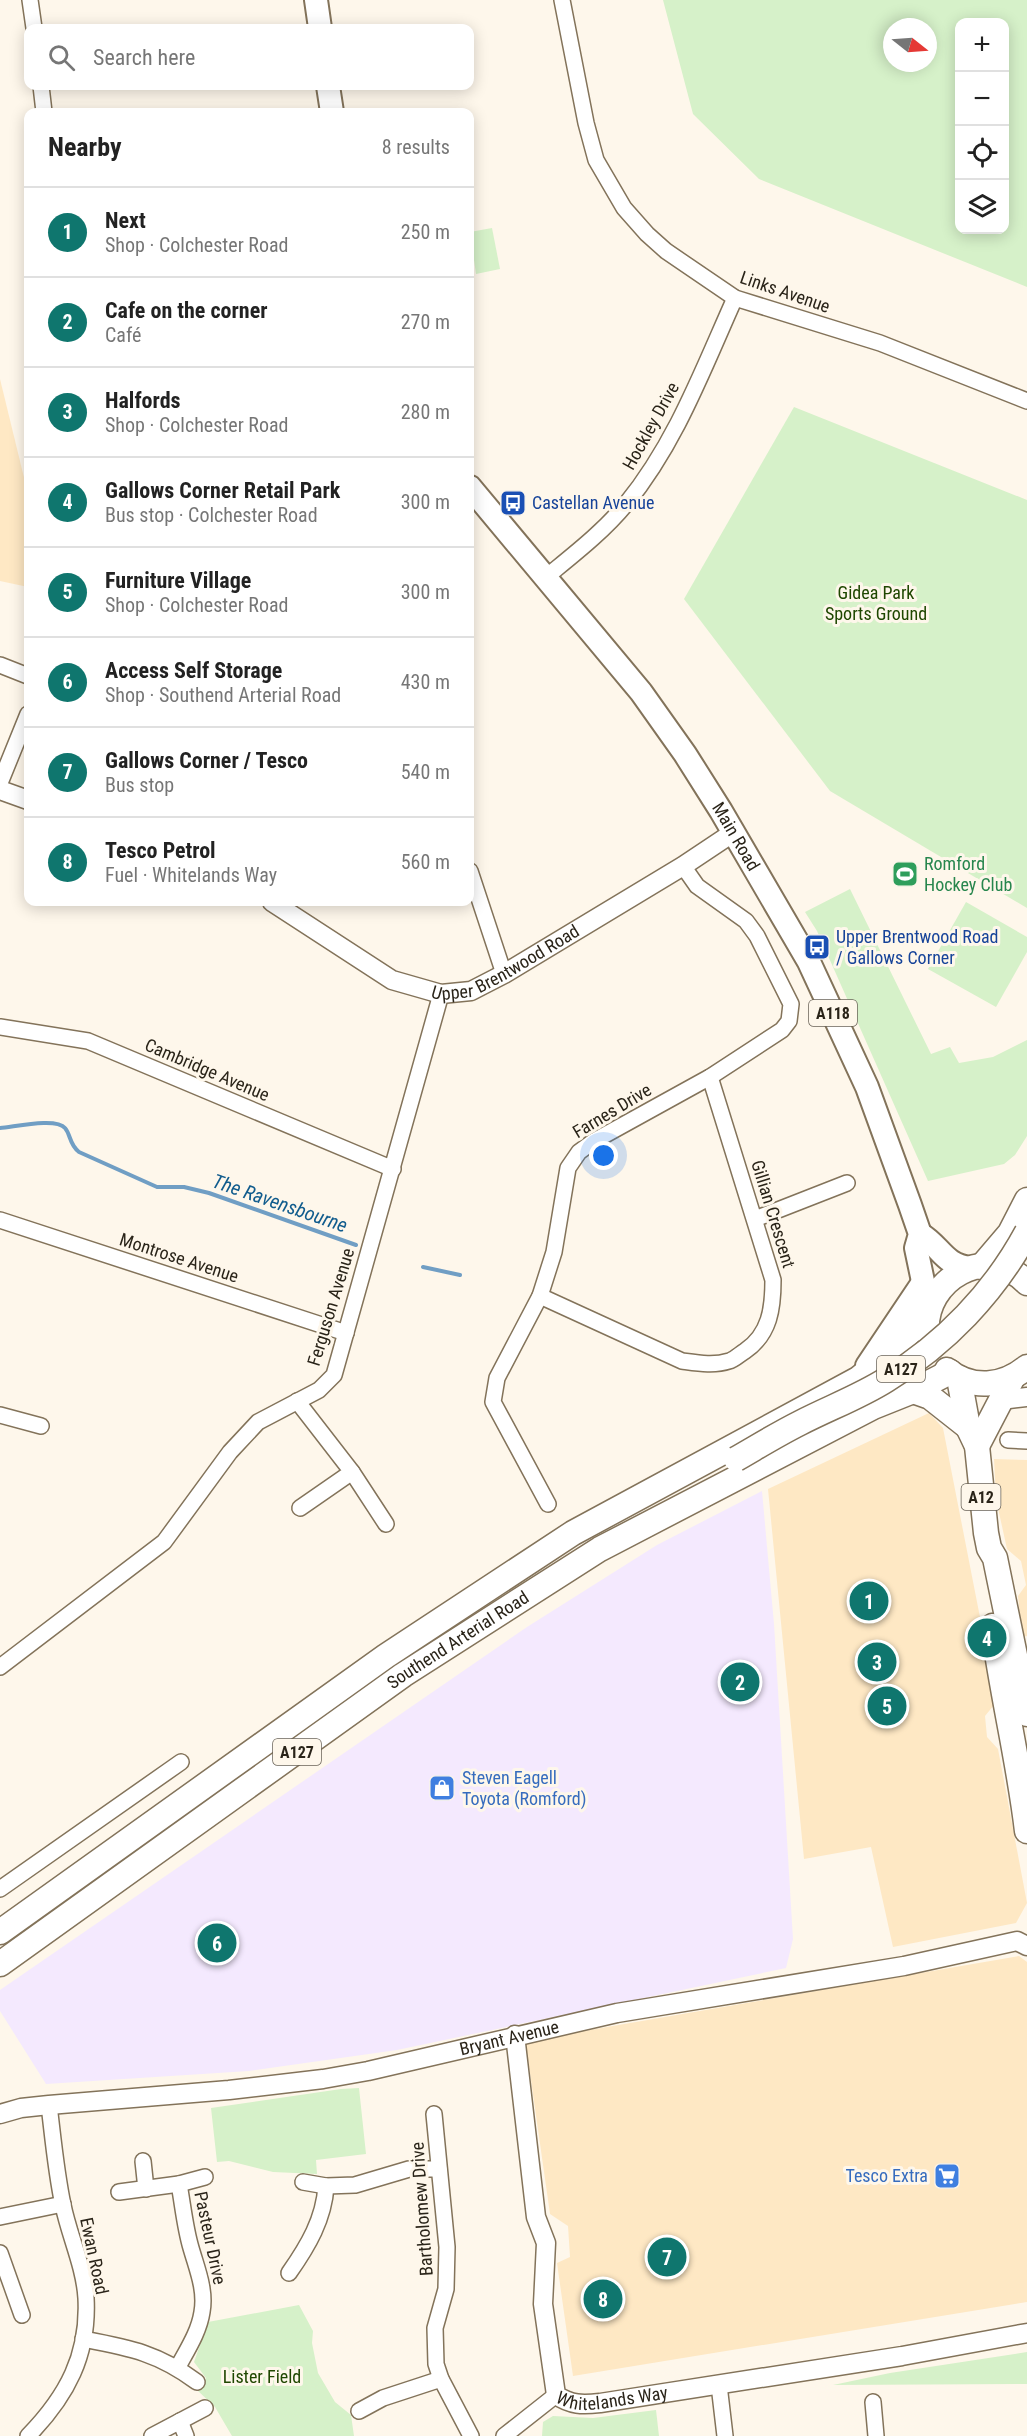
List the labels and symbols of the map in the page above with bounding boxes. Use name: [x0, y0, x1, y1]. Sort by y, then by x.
north arrow: [883, 18, 937, 72]
street label: Links Avenue: [737, 266, 833, 317]
street label: Hockley Drive: [618, 378, 683, 473]
bus stop icon: Castellan Avenue: [498, 488, 528, 518]
place label: Castellan Avenue: [532, 492, 654, 513]
park label: Gidea Park Sports Ground: [825, 582, 927, 624]
street label: Main Road: [708, 798, 764, 874]
place label: Romford Hockey Club: [924, 853, 1012, 895]
sports icon: Romford Hockey Club: [890, 859, 920, 889]
street label: Upper Brentwood Road: [429, 920, 583, 1004]
place label: Upper Brentwood Road / Gallows Corner: [836, 926, 999, 968]
bus stop icon: Upper Brentwood Road / Gallows Corner: [802, 932, 832, 962]
road number: A118: [809, 1000, 857, 1026]
street label: Cambridge Avenue: [142, 1034, 273, 1105]
street label: Farnes Drive: [569, 1079, 655, 1142]
your location: [589, 1141, 618, 1170]
street label: Gillian Crescent: [747, 1157, 800, 1270]
water label: The Ravensbourne: [209, 1169, 351, 1237]
street label: Montrose Avenue: [117, 1228, 241, 1287]
street label: Ferguson Avenue: [303, 1246, 358, 1368]
road number: A127: [877, 1356, 925, 1382]
road number: A12: [962, 1484, 1000, 1510]
pin: 1: [850, 1578, 888, 1624]
street label: Southend Arterial Road: [383, 1586, 532, 1693]
pin: 4: [968, 1616, 1006, 1660]
pin: 3: [858, 1640, 896, 1684]
pin: 2: [720, 1660, 760, 1704]
pin: 5: [868, 1684, 906, 1728]
road number: A127: [273, 1739, 321, 1765]
place label: Steven Eagell Toyota (Romford): [462, 1767, 586, 1810]
shop icon: Steven Eagell Toyota (Romford): [427, 1773, 457, 1803]
pin: 6: [198, 1920, 236, 1966]
street label: Bryant Avenue: [457, 2016, 561, 2059]
street label: Bartholomew Drive: [406, 2141, 437, 2277]
supermarket icon: Tesco Extra: [932, 2161, 962, 2191]
place label: Tesco Extra: [845, 2165, 928, 2186]
street label: Pasteur Drive: [190, 2189, 231, 2286]
street label: Ewan Road: [76, 2216, 113, 2296]
pin: 7: [648, 2234, 686, 2280]
pin: 8: [584, 2276, 622, 2322]
park label: Lister Field: [223, 2366, 301, 2387]
street label: Whitelands Way: [553, 2382, 670, 2414]

